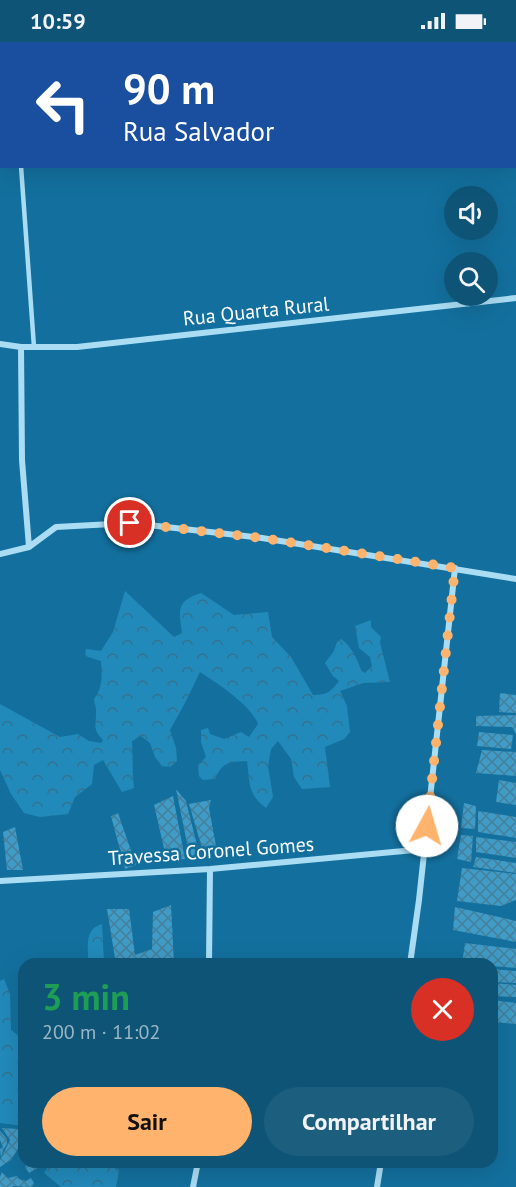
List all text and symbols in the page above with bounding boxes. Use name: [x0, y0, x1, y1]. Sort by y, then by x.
text: 10:59: [30, 7, 86, 35]
text: 90 m: [123, 61, 215, 116]
icon: left: [24, 66, 102, 144]
text: Rua Salvador: [123, 114, 274, 148]
map controls: [444, 186, 498, 306]
button: sound: [444, 186, 498, 240]
button: search: [444, 252, 498, 306]
street label: Rua Quarta Rural: [182, 290, 330, 332]
pin: [104, 497, 155, 548]
icon: arrive: [113, 506, 146, 539]
position arrow: [395, 794, 459, 858]
street label: Travessa Coronel Gomes: [107, 831, 315, 871]
text: 3 min: [42, 973, 130, 1020]
button: close: [411, 978, 474, 1041]
text: 200 m · 11:02: [42, 1019, 160, 1045]
button: Sair: [42, 1087, 252, 1156]
button: Compartilhar: [264, 1087, 474, 1156]

